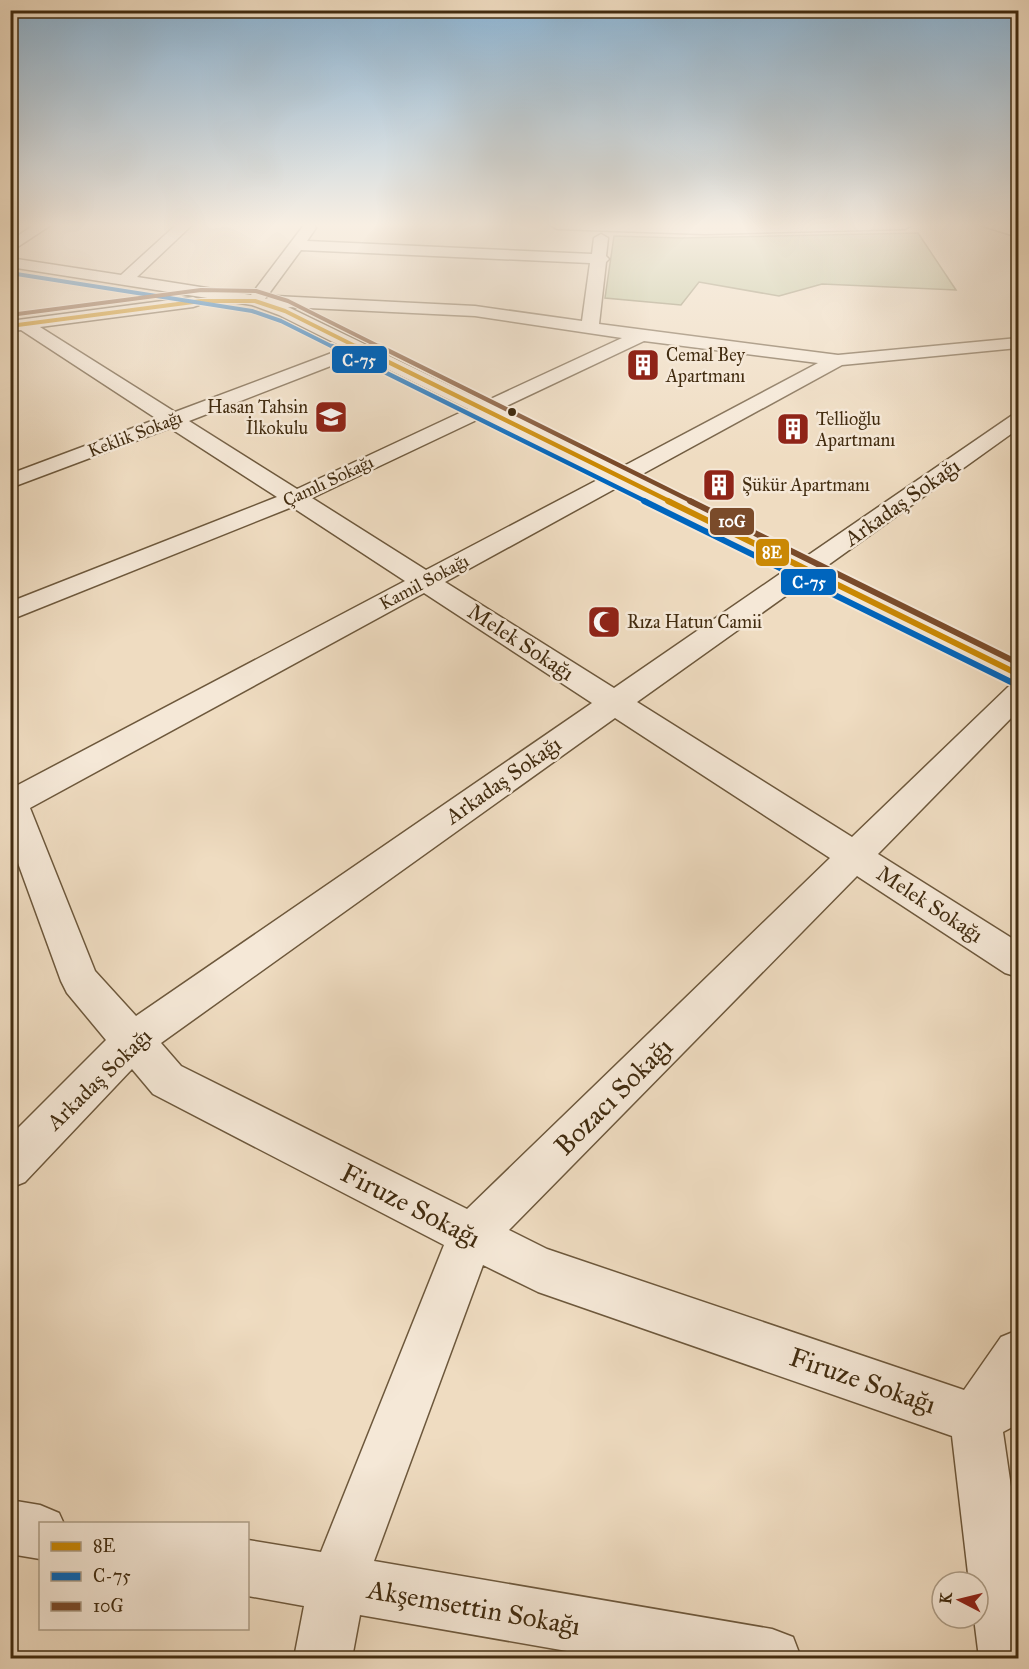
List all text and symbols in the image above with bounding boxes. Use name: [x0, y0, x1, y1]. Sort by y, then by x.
place label: Cemal Bey Apartmanı: [665, 344, 746, 387]
line badge: C-75: [331, 345, 388, 374]
building icon: Cemal Bey Apartmanı: [625, 347, 661, 383]
text: C-75: [342, 351, 376, 370]
place label: Hasan Tahsin İlkokulu: [207, 396, 308, 439]
school or university icon: Hasan Tahsin İlkokulu: [313, 399, 349, 435]
street label: Keklik Sokağı: [85, 406, 186, 463]
unlabelled marker: [506, 406, 518, 418]
place label: Tellioğlu Apartmanı: [815, 408, 895, 451]
building icon: Tellioğlu Apartmanı: [775, 411, 811, 447]
street label: Çamlı Sokağı: [279, 450, 377, 512]
street label: Arkadaş Sokağı: [838, 452, 965, 552]
building icon: Şükür Apartmanı: [701, 467, 737, 503]
place label: Şükür Apartmanı: [742, 474, 870, 496]
line badge: 10G: [709, 507, 755, 536]
text: 10G: [718, 512, 746, 531]
line badge: 8E: [755, 538, 790, 567]
text: 8E: [762, 543, 783, 562]
street label: Kamil Sokağı: [376, 549, 473, 616]
line badge: C-75: [780, 568, 837, 596]
text: C-75: [792, 573, 826, 592]
street label: Melek Sokağı: [463, 598, 579, 686]
mosque icon: Rıza Hatun Camii: [586, 604, 622, 640]
place label: Rıza Hatun Camii: [627, 611, 762, 633]
street label: Arkadaş Sokağı: [439, 730, 566, 830]
street label: Melek Sokağı: [872, 860, 988, 948]
street label: Arkadaş Sokağı: [40, 1022, 157, 1136]
street label: Bozacı Sokağı: [547, 1030, 680, 1163]
street label: Firuze Sokağı: [335, 1156, 487, 1255]
street label: Firuze Sokağı: [785, 1340, 941, 1422]
legend: [39, 1522, 249, 1630]
text: 8E: [93, 1535, 116, 1557]
text: C-75: [93, 1565, 131, 1587]
north arrow: [930, 1570, 990, 1630]
street label: Akşemsettin Sokağı: [364, 1572, 584, 1643]
text: K: [935, 1591, 956, 1605]
text: 10G: [93, 1595, 124, 1617]

